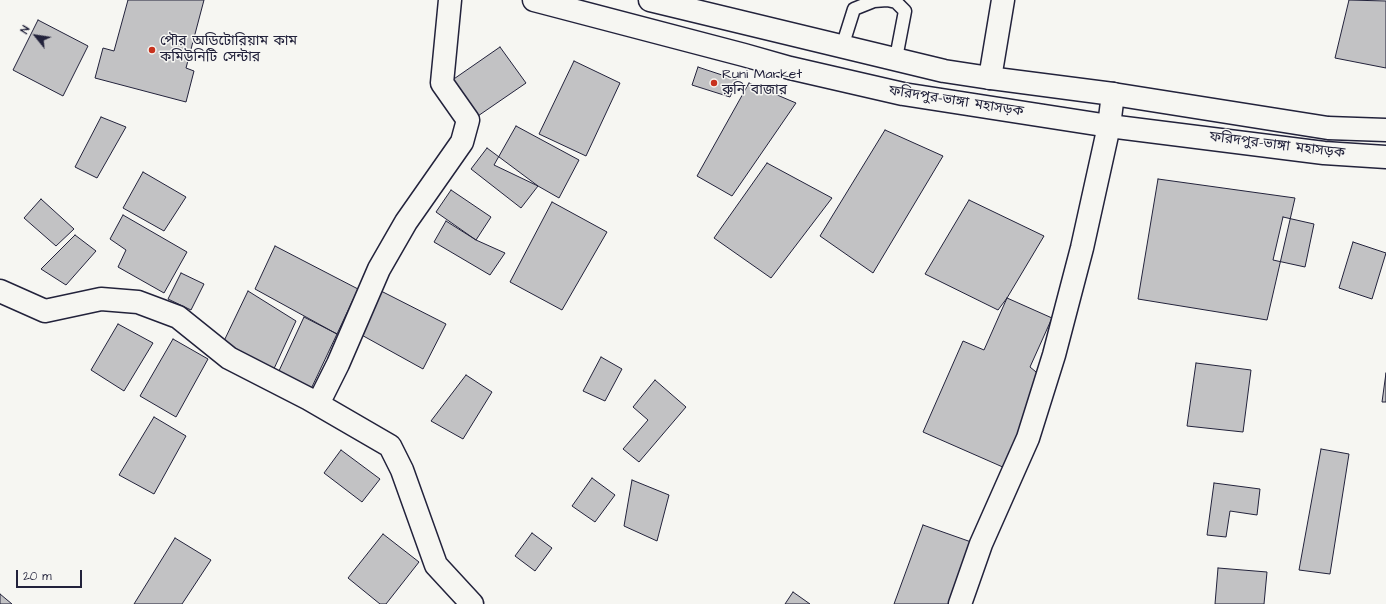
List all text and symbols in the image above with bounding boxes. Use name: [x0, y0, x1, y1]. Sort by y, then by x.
north arrow: [16, 16, 56, 56]
text: N: [17, 23, 33, 36]
place label: পৌর অডিটোরিয়াম কাম কমিউনিটি সেন্টার: [160, 34, 297, 66]
marker: পৌর অডিটোরিয়াম কাম কমিউনিটি সেন্টার: [147, 45, 157, 55]
place label: Runi Market রুনি বাজার: [722, 67, 802, 100]
marker: Runi Market রুনি বাজার: [709, 78, 719, 88]
street label: ফরিদপুর-ভাঙ্গা মহাসড়ক: [887, 83, 1025, 121]
street label: ফরিদপুর-ভাঙ্গা মহাসড়ক: [1208, 129, 1346, 163]
scale bar: [18, 562, 84, 588]
text: 20 m: [23, 568, 52, 585]

